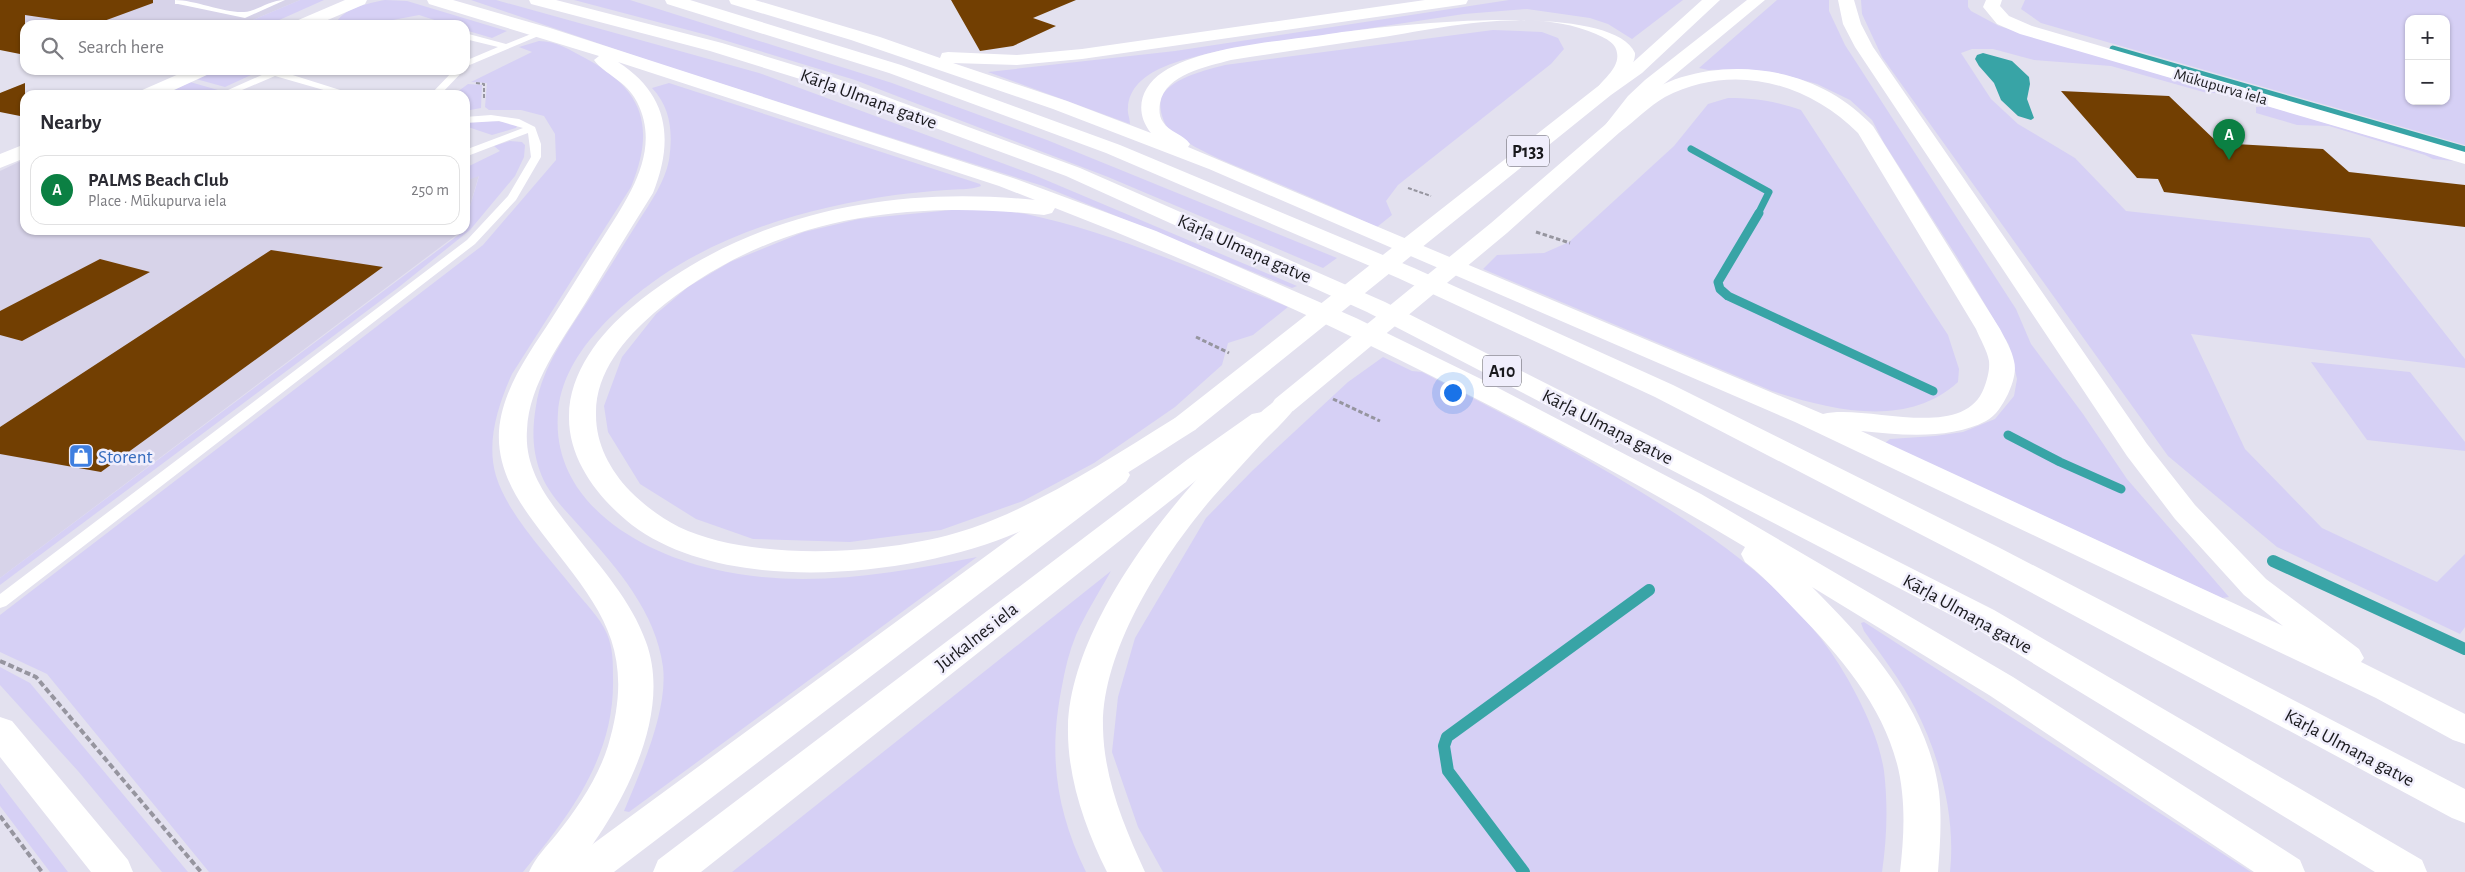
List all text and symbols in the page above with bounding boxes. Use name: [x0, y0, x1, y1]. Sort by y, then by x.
map controls: [2405, 15, 2450, 105]
button: +: [2405, 15, 2450, 60]
search box: [20, 20, 470, 75]
icon: search: [38, 34, 66, 62]
text: Search here: [78, 38, 164, 57]
button: −: [2405, 60, 2450, 105]
street label: Kārļa Ulmaņa gatve: [797, 66, 939, 134]
street label: Mūkupurva iela: [2172, 66, 2269, 108]
text: Nearby: [40, 112, 101, 133]
pin: A: [2213, 119, 2245, 160]
road number: P133: [1507, 136, 1549, 166]
text: PALMS Beach Club: [88, 171, 229, 190]
text: A: [52, 182, 62, 198]
text: 250 m: [411, 182, 449, 198]
text: Place · Mūkupurva iela: [88, 193, 227, 209]
street label: Kārļa Ulmaņa gatve: [1174, 211, 1314, 288]
road number: A10: [1483, 356, 1521, 386]
your location: [1440, 380, 1466, 406]
street label: Kārļa Ulmaņa gatve: [1538, 386, 1676, 469]
shop icon: Storent: [68, 443, 94, 469]
place label: Storent: [98, 448, 153, 467]
street label: Kārļa Ulmaņa gatve: [1899, 571, 2035, 658]
street label: Jūrkalnes iela: [932, 599, 1022, 675]
street label: Kārļa Ulmaņa gatve: [2281, 706, 2417, 791]

